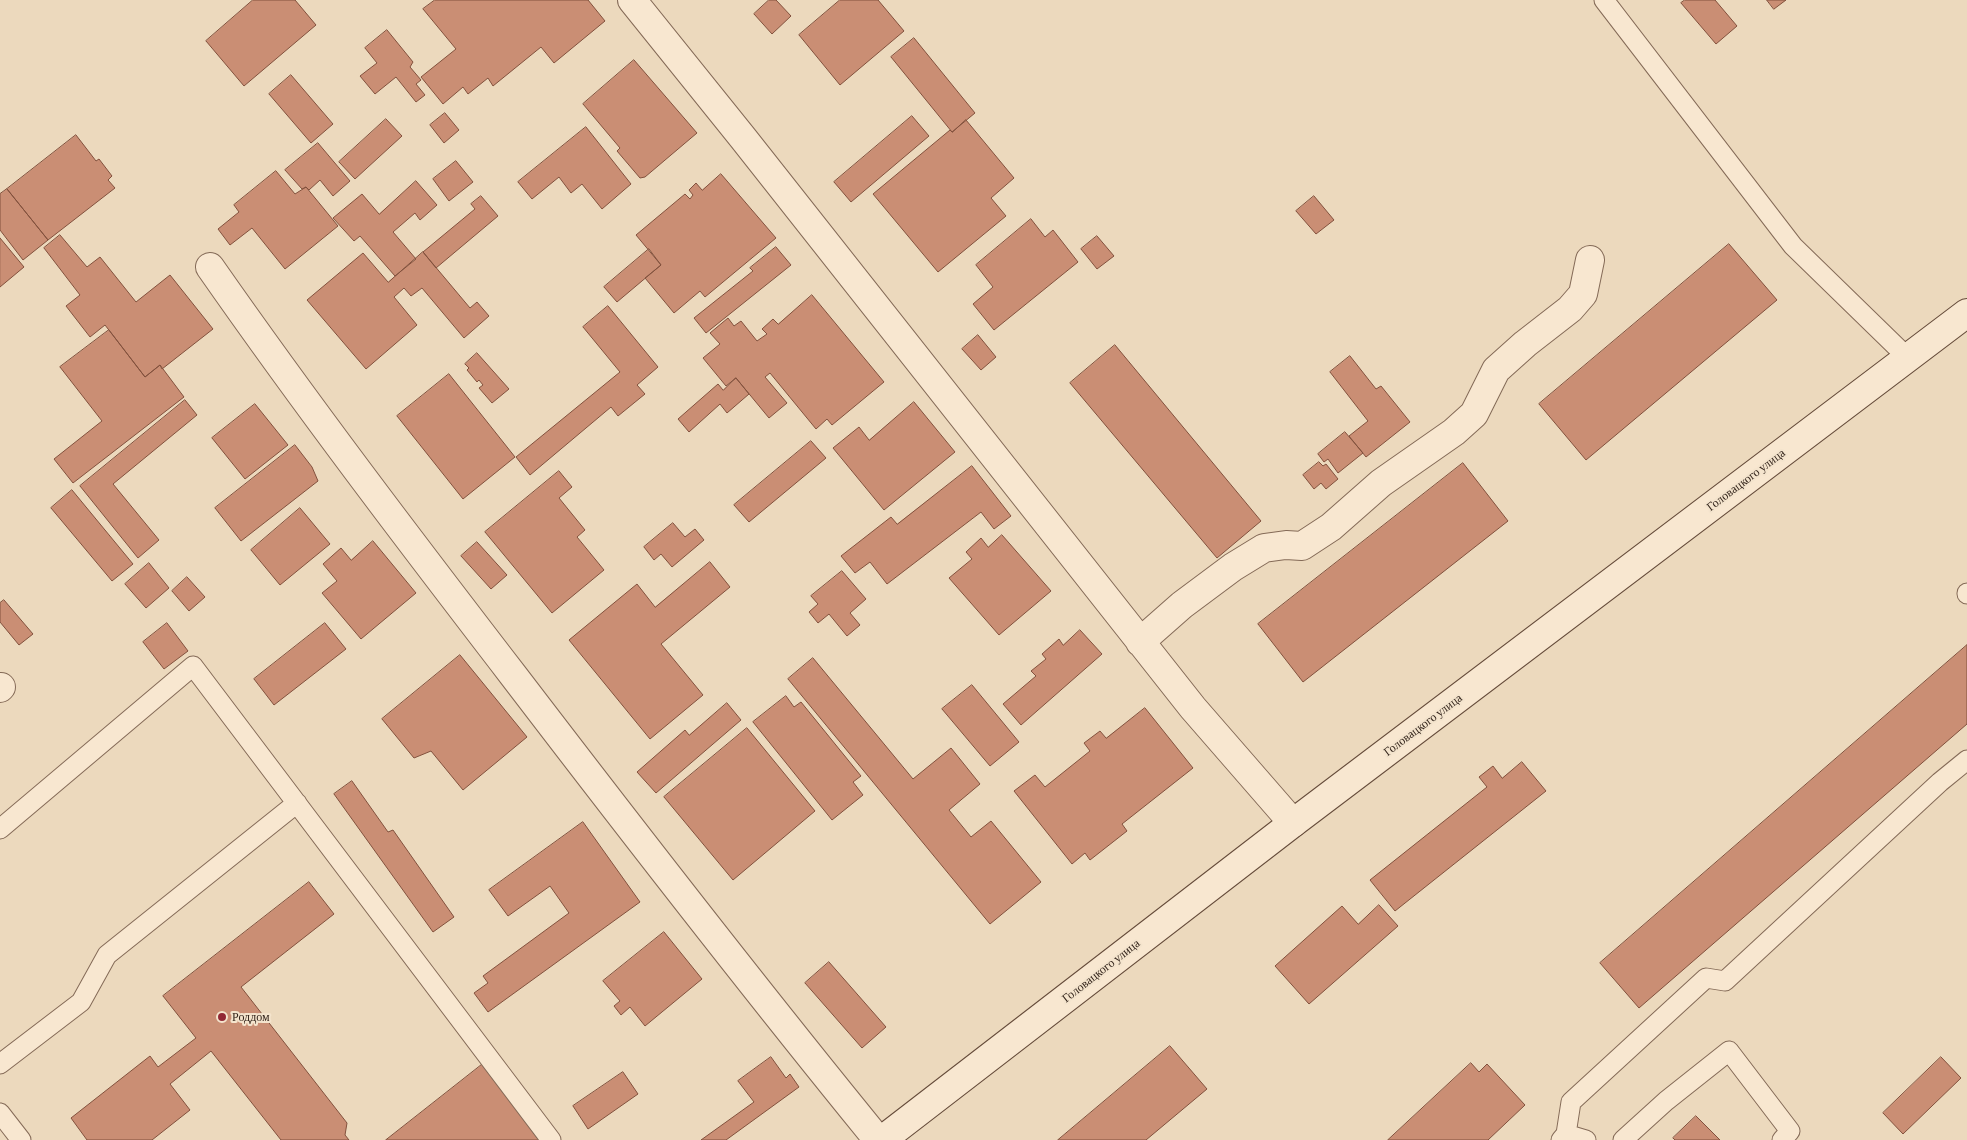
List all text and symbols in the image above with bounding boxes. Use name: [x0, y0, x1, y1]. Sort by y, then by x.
street label: Головацкого улица: [1704, 446, 1788, 514]
street label: Головацкого улица: [1381, 691, 1465, 759]
street label: Головацкого улица: [1059, 936, 1143, 1006]
place label: Роддом: [232, 1010, 270, 1024]
marker: Роддом: [216, 1011, 228, 1023]

